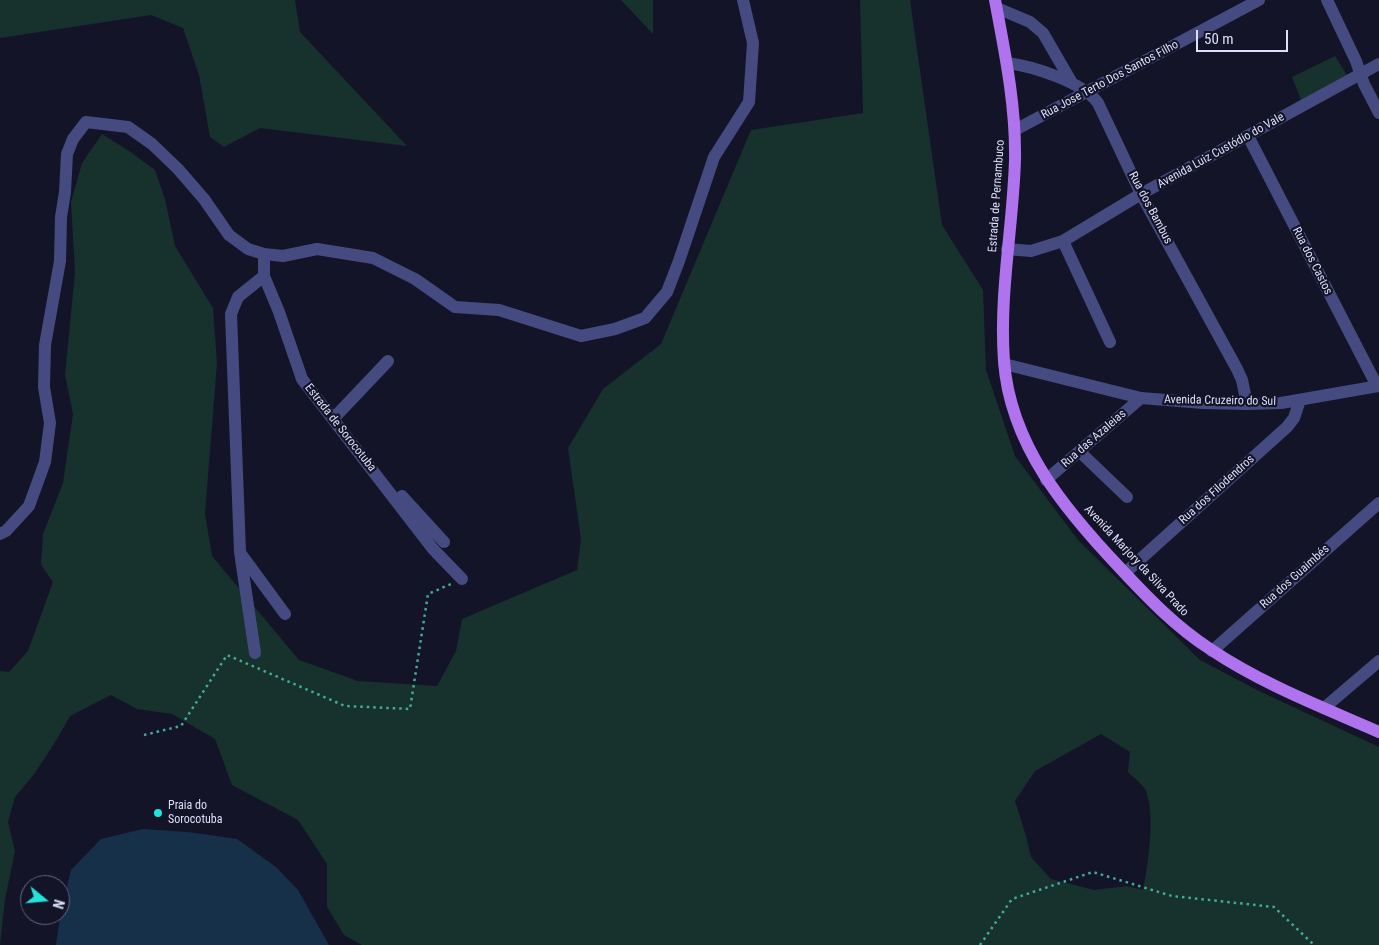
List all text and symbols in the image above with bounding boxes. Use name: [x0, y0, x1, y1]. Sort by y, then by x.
scale bar: [1199, 20, 1292, 52]
text: 50 m: [1204, 30, 1234, 48]
street label: Rua Jose Terto Dos Santos Filho: [1039, 38, 1181, 122]
street label: Avenida Luiz Custódio do Vale: [1155, 110, 1287, 192]
street label: Estrada de Pernambuco: [986, 139, 1008, 253]
street label: Rua dos Bambus: [1125, 170, 1175, 246]
street label: Rua dos Castos: [1289, 225, 1335, 297]
street label: Estrada de Sorocotuba: [301, 381, 379, 475]
street label: Avenida Cruzeiro do Sul: [1164, 393, 1276, 409]
street label: Rua das Azaleias: [1059, 407, 1129, 471]
street label: Rua dos Filodendros: [1176, 452, 1258, 528]
street label: Avenida Marjory da Silva Prado: [1081, 502, 1191, 620]
street label: Rua dos Guaimbés: [1257, 542, 1333, 612]
place label: Praia do Sorocotuba: [168, 799, 222, 827]
marker: Praia do Sorocotuba: [152, 807, 164, 819]
north arrow: [20, 875, 70, 925]
text: N: [49, 898, 67, 911]

